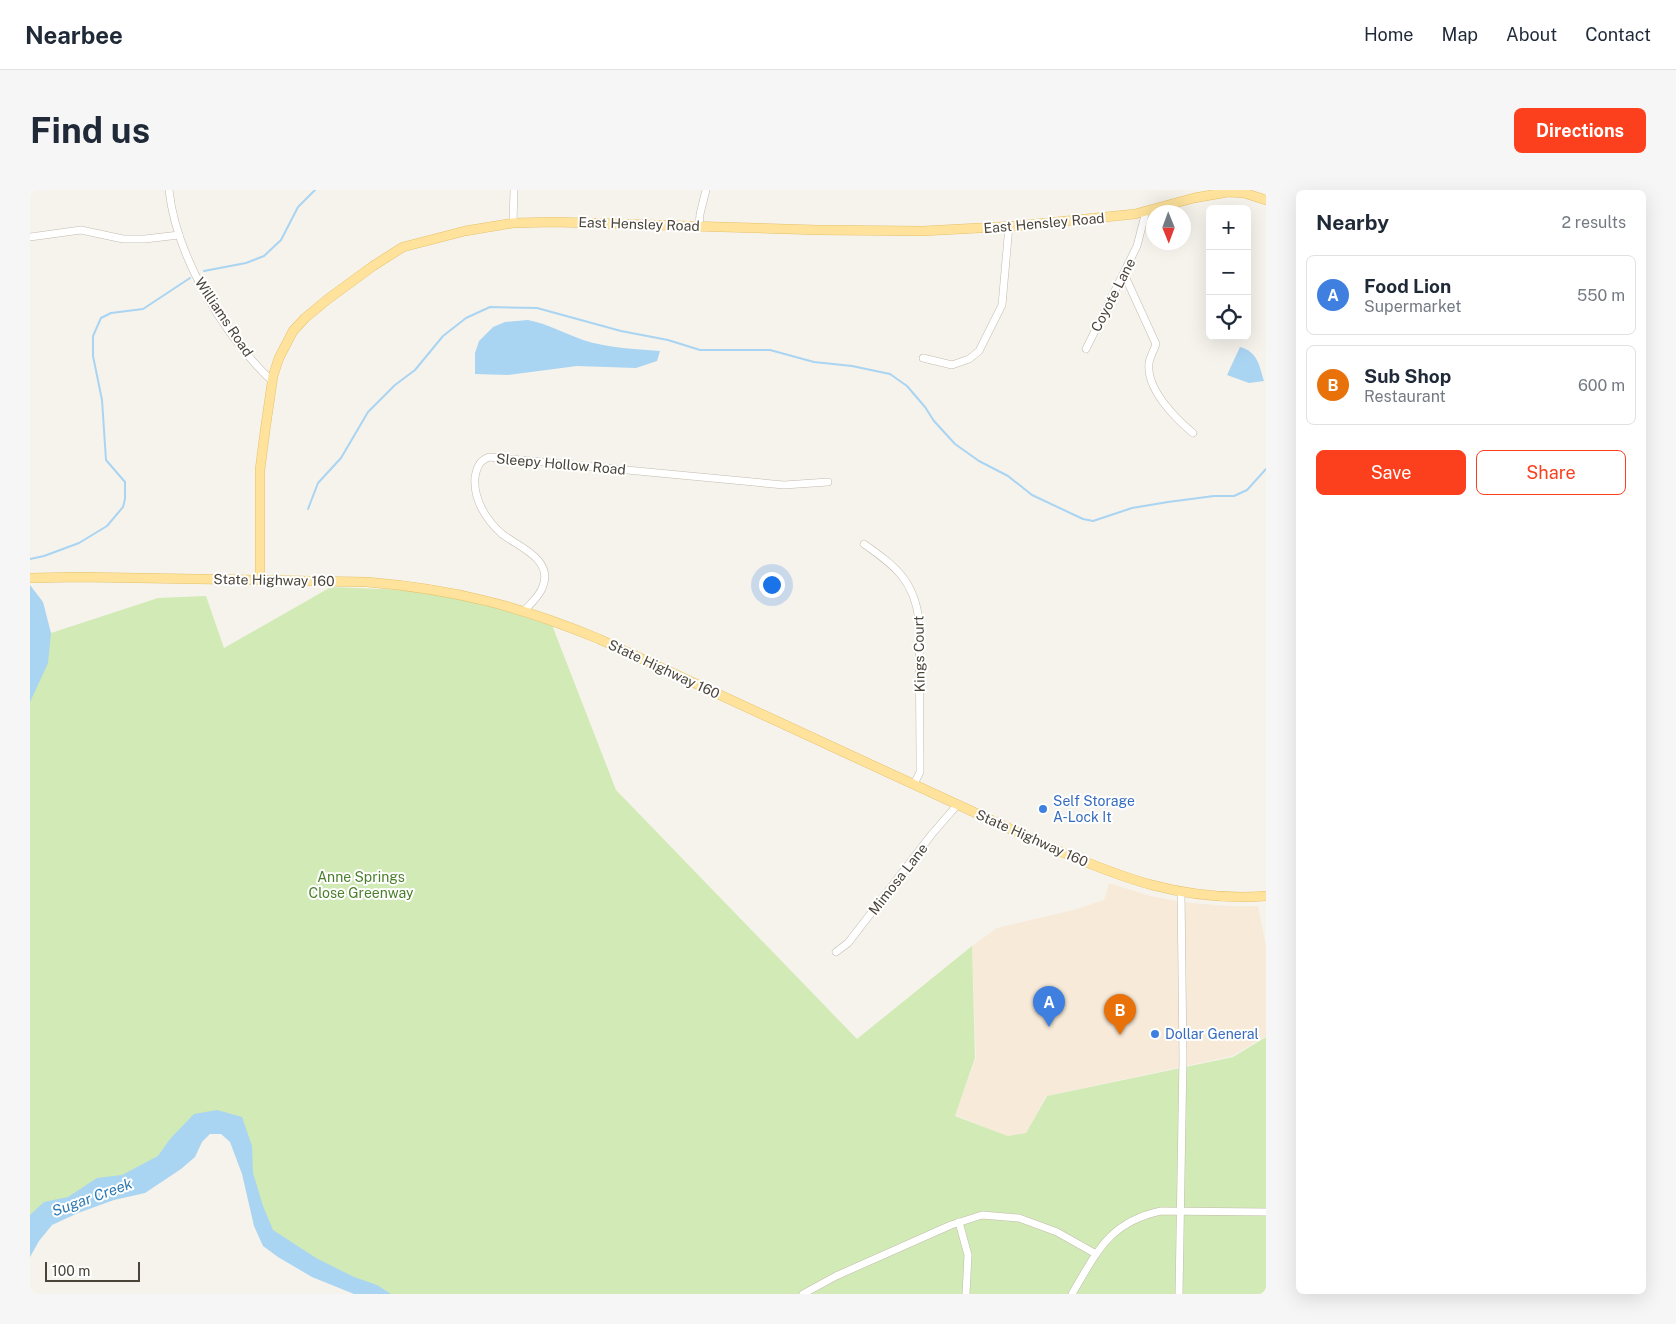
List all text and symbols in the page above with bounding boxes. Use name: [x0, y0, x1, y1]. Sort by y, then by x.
text: Nearbee: [25, 21, 123, 49]
text: Home: [1364, 24, 1414, 45]
text: Map: [1442, 24, 1478, 45]
text: About: [1506, 24, 1557, 45]
text: Contact: [1585, 24, 1651, 45]
button: Directions: [1514, 108, 1646, 153]
text: Find us: [30, 110, 150, 151]
north arrow: [1146, 205, 1191, 250]
map controls: [1206, 205, 1251, 340]
button: +: [1206, 205, 1251, 250]
street label: East Hensley Road: [983, 210, 1105, 236]
text: Nearby: [1316, 210, 1389, 235]
text: 2 results: [1561, 213, 1626, 232]
street label: East Hensley Road: [578, 214, 700, 234]
button: −: [1206, 250, 1251, 295]
street label: Coyote Lane: [1088, 255, 1138, 334]
street label: Williams Road: [192, 274, 256, 360]
text: Food Lion: [1364, 275, 1451, 297]
text: A: [1327, 286, 1339, 305]
text: 550 m: [1577, 286, 1625, 305]
button: locate: [1206, 295, 1251, 340]
text: Supermarket: [1364, 297, 1461, 316]
text: Sub Shop: [1364, 365, 1451, 387]
text: B: [1328, 376, 1338, 395]
text: 600 m: [1578, 376, 1625, 395]
text: Restaurant: [1364, 387, 1446, 406]
street label: Sleepy Hollow Road: [496, 450, 626, 478]
button: Save: [1316, 450, 1466, 495]
button: Share: [1476, 450, 1626, 495]
street label: State Highway 160: [213, 571, 335, 589]
your location: [759, 572, 785, 598]
street label: Kings Court: [910, 616, 928, 692]
street label: State Highway 160: [606, 636, 722, 702]
place label: Self Storage A-Lock It: [1053, 793, 1135, 825]
marker: Self Storage A-Lock It: [1037, 803, 1049, 815]
street label: State Highway 160: [973, 806, 1091, 870]
street label: Mimosa Lane: [865, 840, 931, 918]
park label: Anne Springs Close Greenway: [309, 869, 414, 901]
pin: A: [1033, 986, 1065, 1027]
pin: B: [1104, 994, 1136, 1035]
place label: Dollar General: [1165, 1026, 1259, 1042]
marker: Dollar General: [1149, 1028, 1161, 1040]
water label: Sugar Creek: [50, 1174, 135, 1219]
scale bar: [45, 1259, 140, 1282]
text: 100 m: [52, 1263, 90, 1279]

